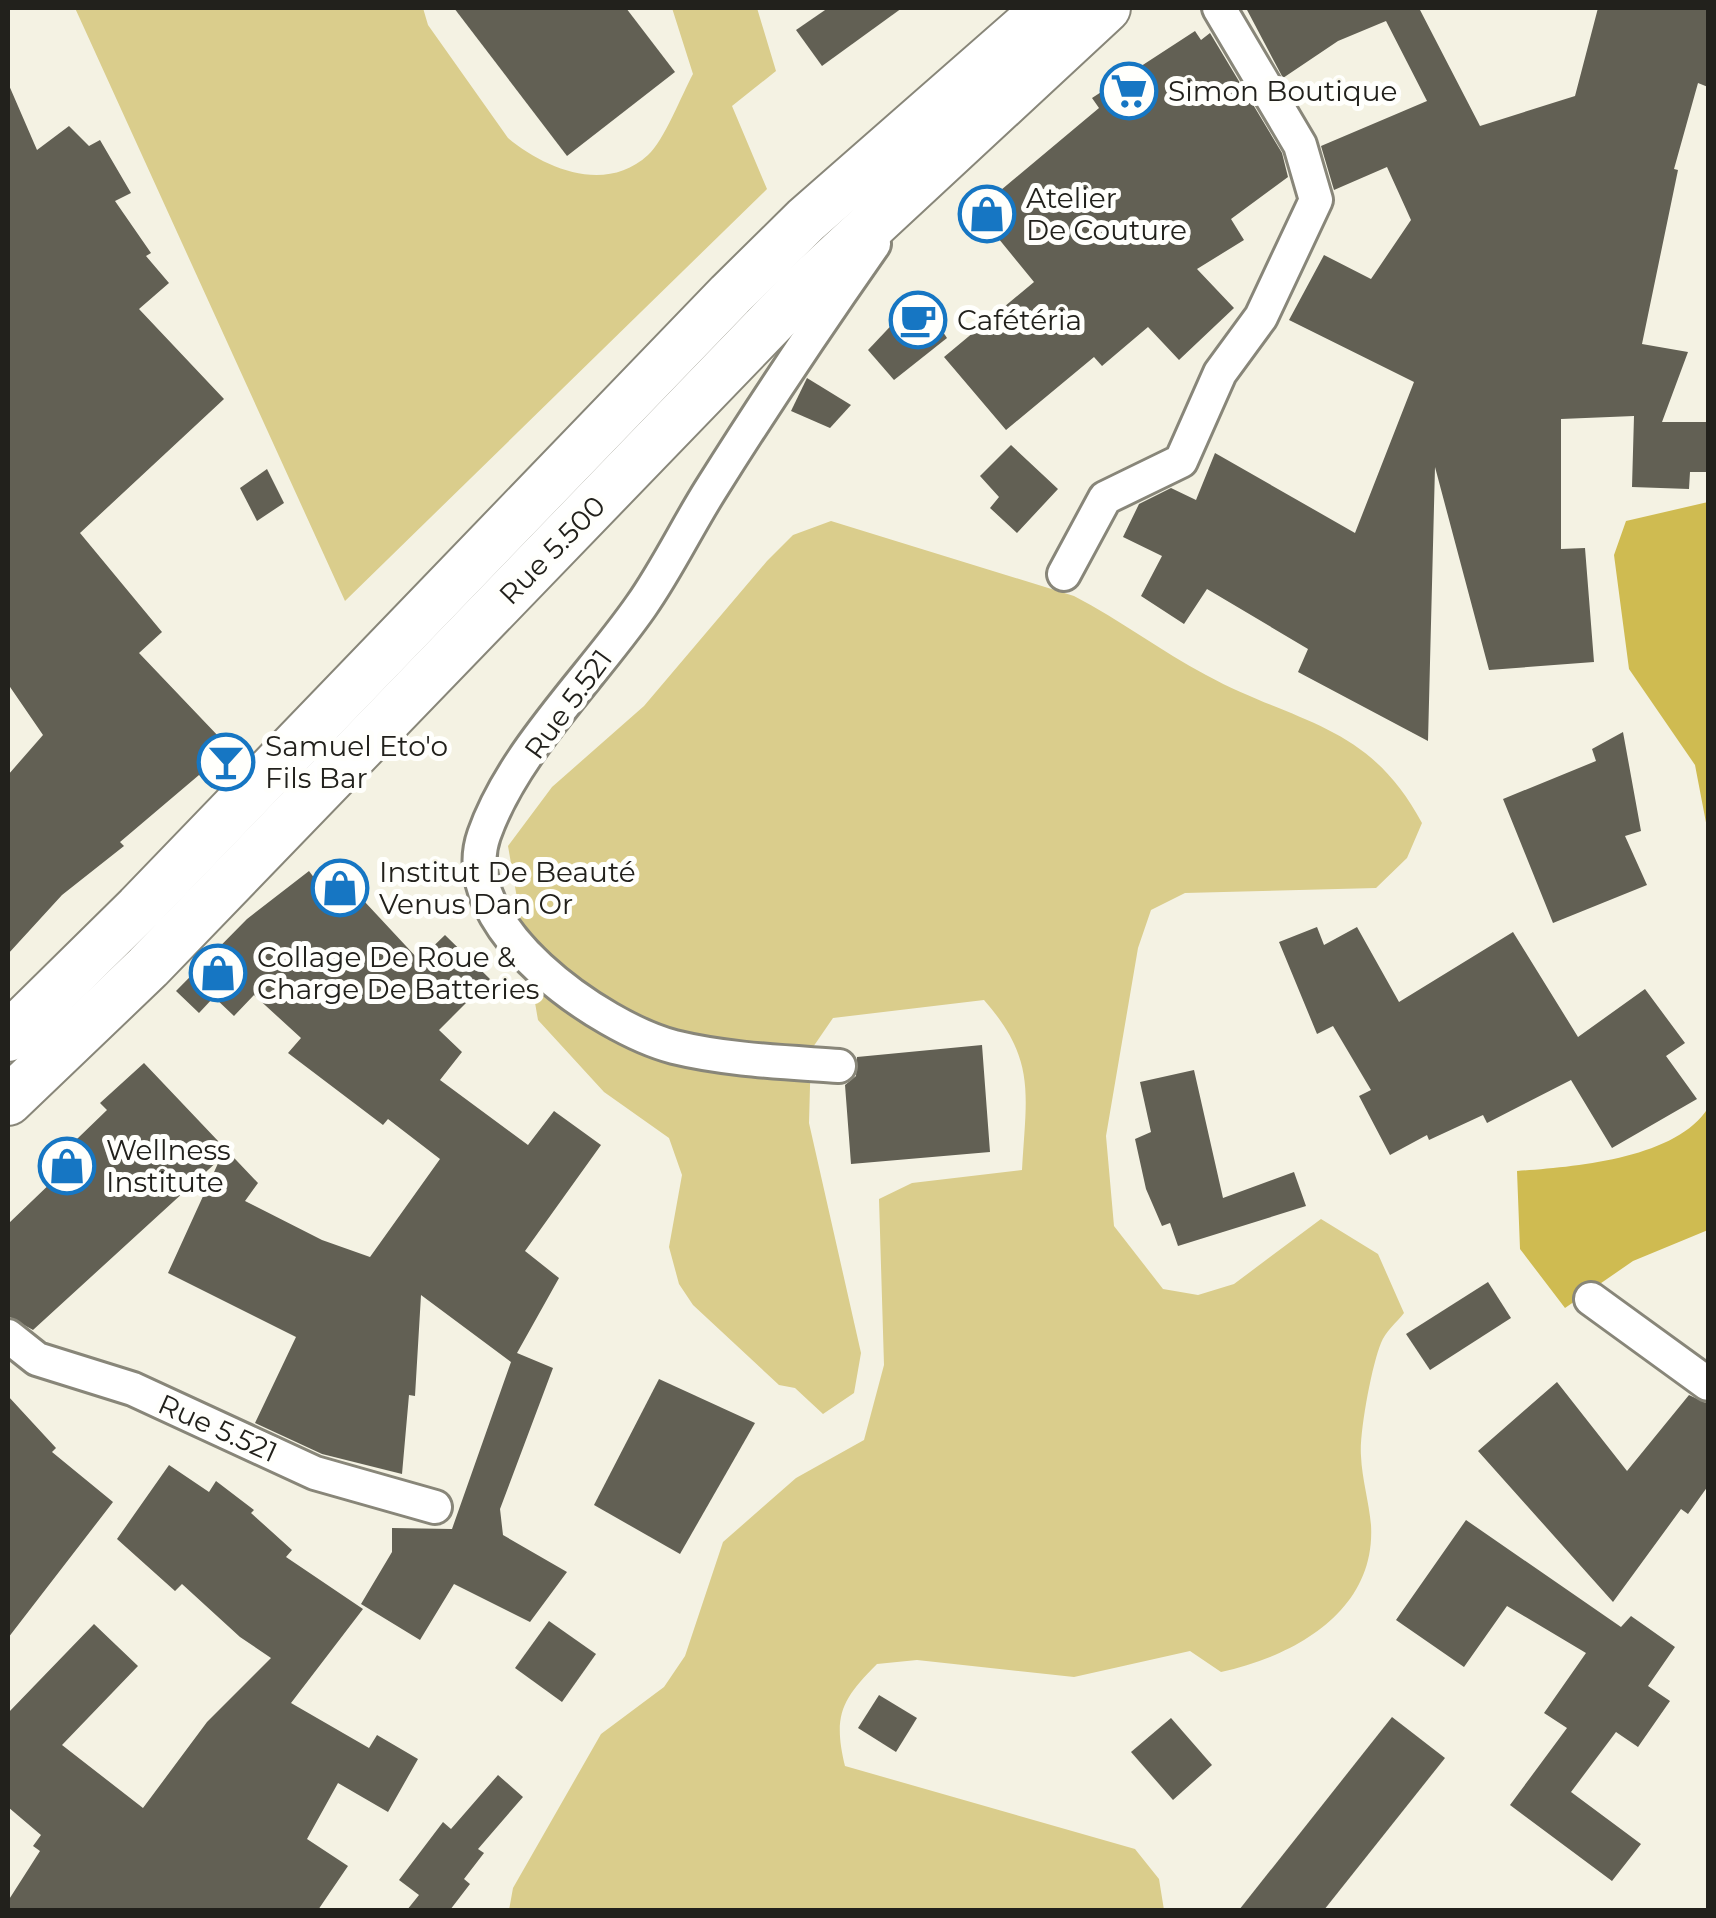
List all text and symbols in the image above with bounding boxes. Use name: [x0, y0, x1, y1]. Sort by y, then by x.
supermarket icon: Simon Boutique: [1099, 61, 1159, 121]
place label: Simon Boutique: [1168, 74, 1397, 108]
place label: Atelier De Couture: [1026, 181, 1187, 247]
shop icon: Atelier De Couture: [957, 184, 1017, 244]
cafe icon: Cafétéria: [888, 290, 948, 350]
place label: Cafétéria: [957, 303, 1082, 337]
street label: Rue 5.500: [492, 489, 612, 611]
street label: Rue 5.521: [517, 643, 619, 765]
place label: Samuel Eto'o Fils Bar: [265, 729, 448, 795]
bar icon: Samuel Eto'o Fils Bar: [196, 732, 256, 792]
place label: Institut De Beauté Venus Dan Or: [379, 855, 636, 921]
shop icon: Institut De Beauté Venus Dan Or: [310, 858, 370, 918]
place label: Collage De Roue & Charge De Batteries: [257, 940, 539, 1006]
shop icon: Collage De Roue & Charge De Batteries: [188, 943, 248, 1003]
place label: Wellness Institute: [106, 1133, 231, 1199]
shop icon: Wellness Institute: [37, 1136, 97, 1196]
street label: Rue 5.521: [153, 1387, 283, 1469]

